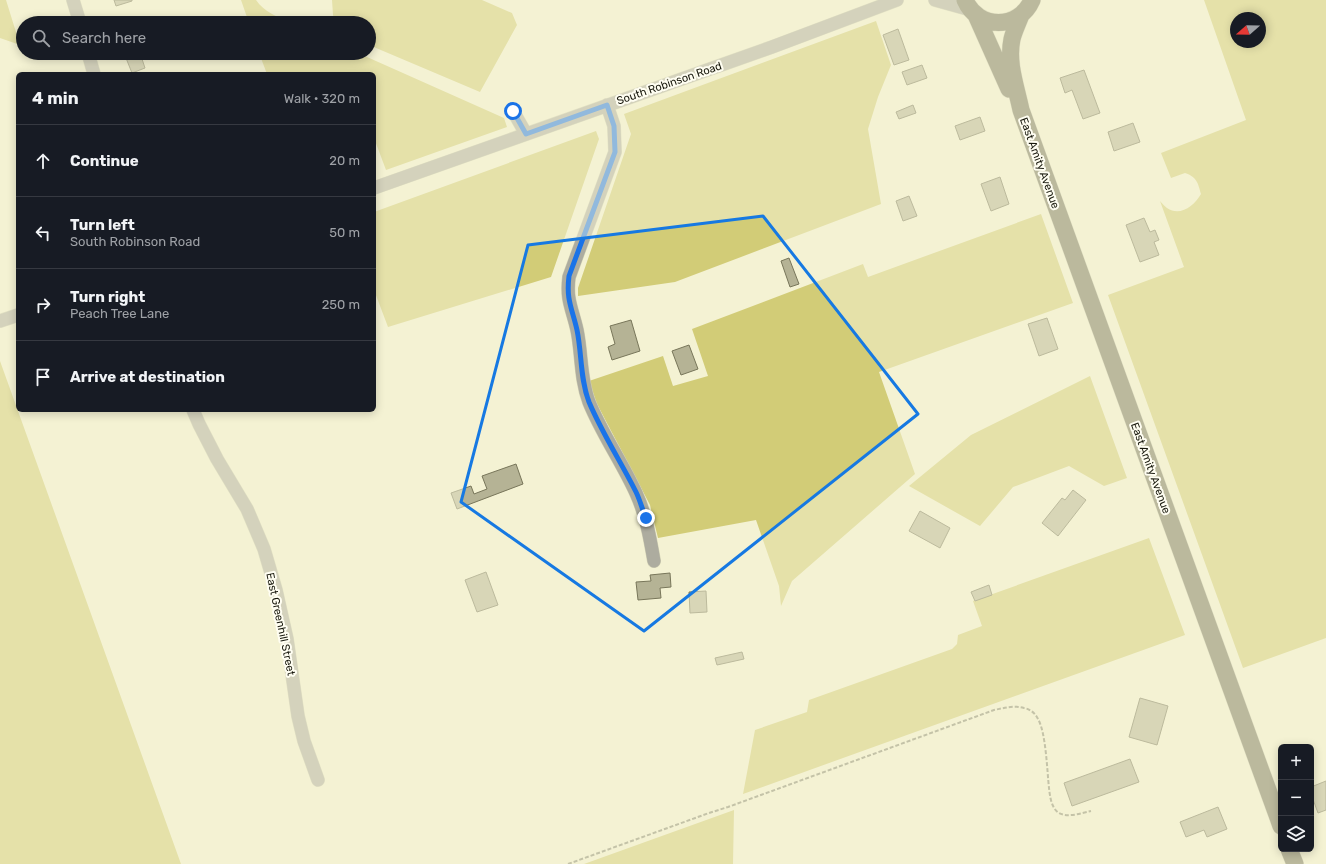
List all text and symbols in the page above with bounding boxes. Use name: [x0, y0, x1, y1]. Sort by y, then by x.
north arrow: [1230, 12, 1266, 48]
search box: [16, 16, 376, 60]
icon: search: [30, 27, 52, 49]
text: Search here: [62, 29, 146, 47]
street label: South Robinson Road: [615, 59, 723, 108]
text: 4 min: [32, 88, 79, 108]
text: Walk · 320 m: [284, 91, 360, 106]
route start: [504, 102, 522, 120]
street label: East Amity Avenue: [1017, 116, 1062, 210]
icon: ahead: [32, 150, 54, 172]
text: Continue: [70, 152, 139, 170]
text: 20 m: [329, 153, 360, 168]
text: Turn left: [70, 216, 135, 234]
icon: left: [32, 222, 54, 244]
text: 50 m: [329, 225, 360, 240]
text: South Robinson Road: [70, 234, 200, 249]
text: Turn right: [70, 288, 145, 306]
icon: right: [32, 294, 54, 316]
text: 250 m: [322, 297, 360, 312]
text: Peach Tree Lane: [70, 306, 169, 321]
icon: arrive: [32, 366, 54, 388]
text: Arrive at destination: [70, 368, 225, 386]
street label: East Amity Avenue: [1128, 421, 1173, 515]
route end: [637, 509, 655, 527]
street label: East Greenhill Street: [263, 571, 298, 678]
map controls: [1278, 744, 1314, 852]
button: +: [1278, 744, 1314, 780]
button: −: [1278, 780, 1314, 816]
button: layers: [1278, 816, 1314, 852]

